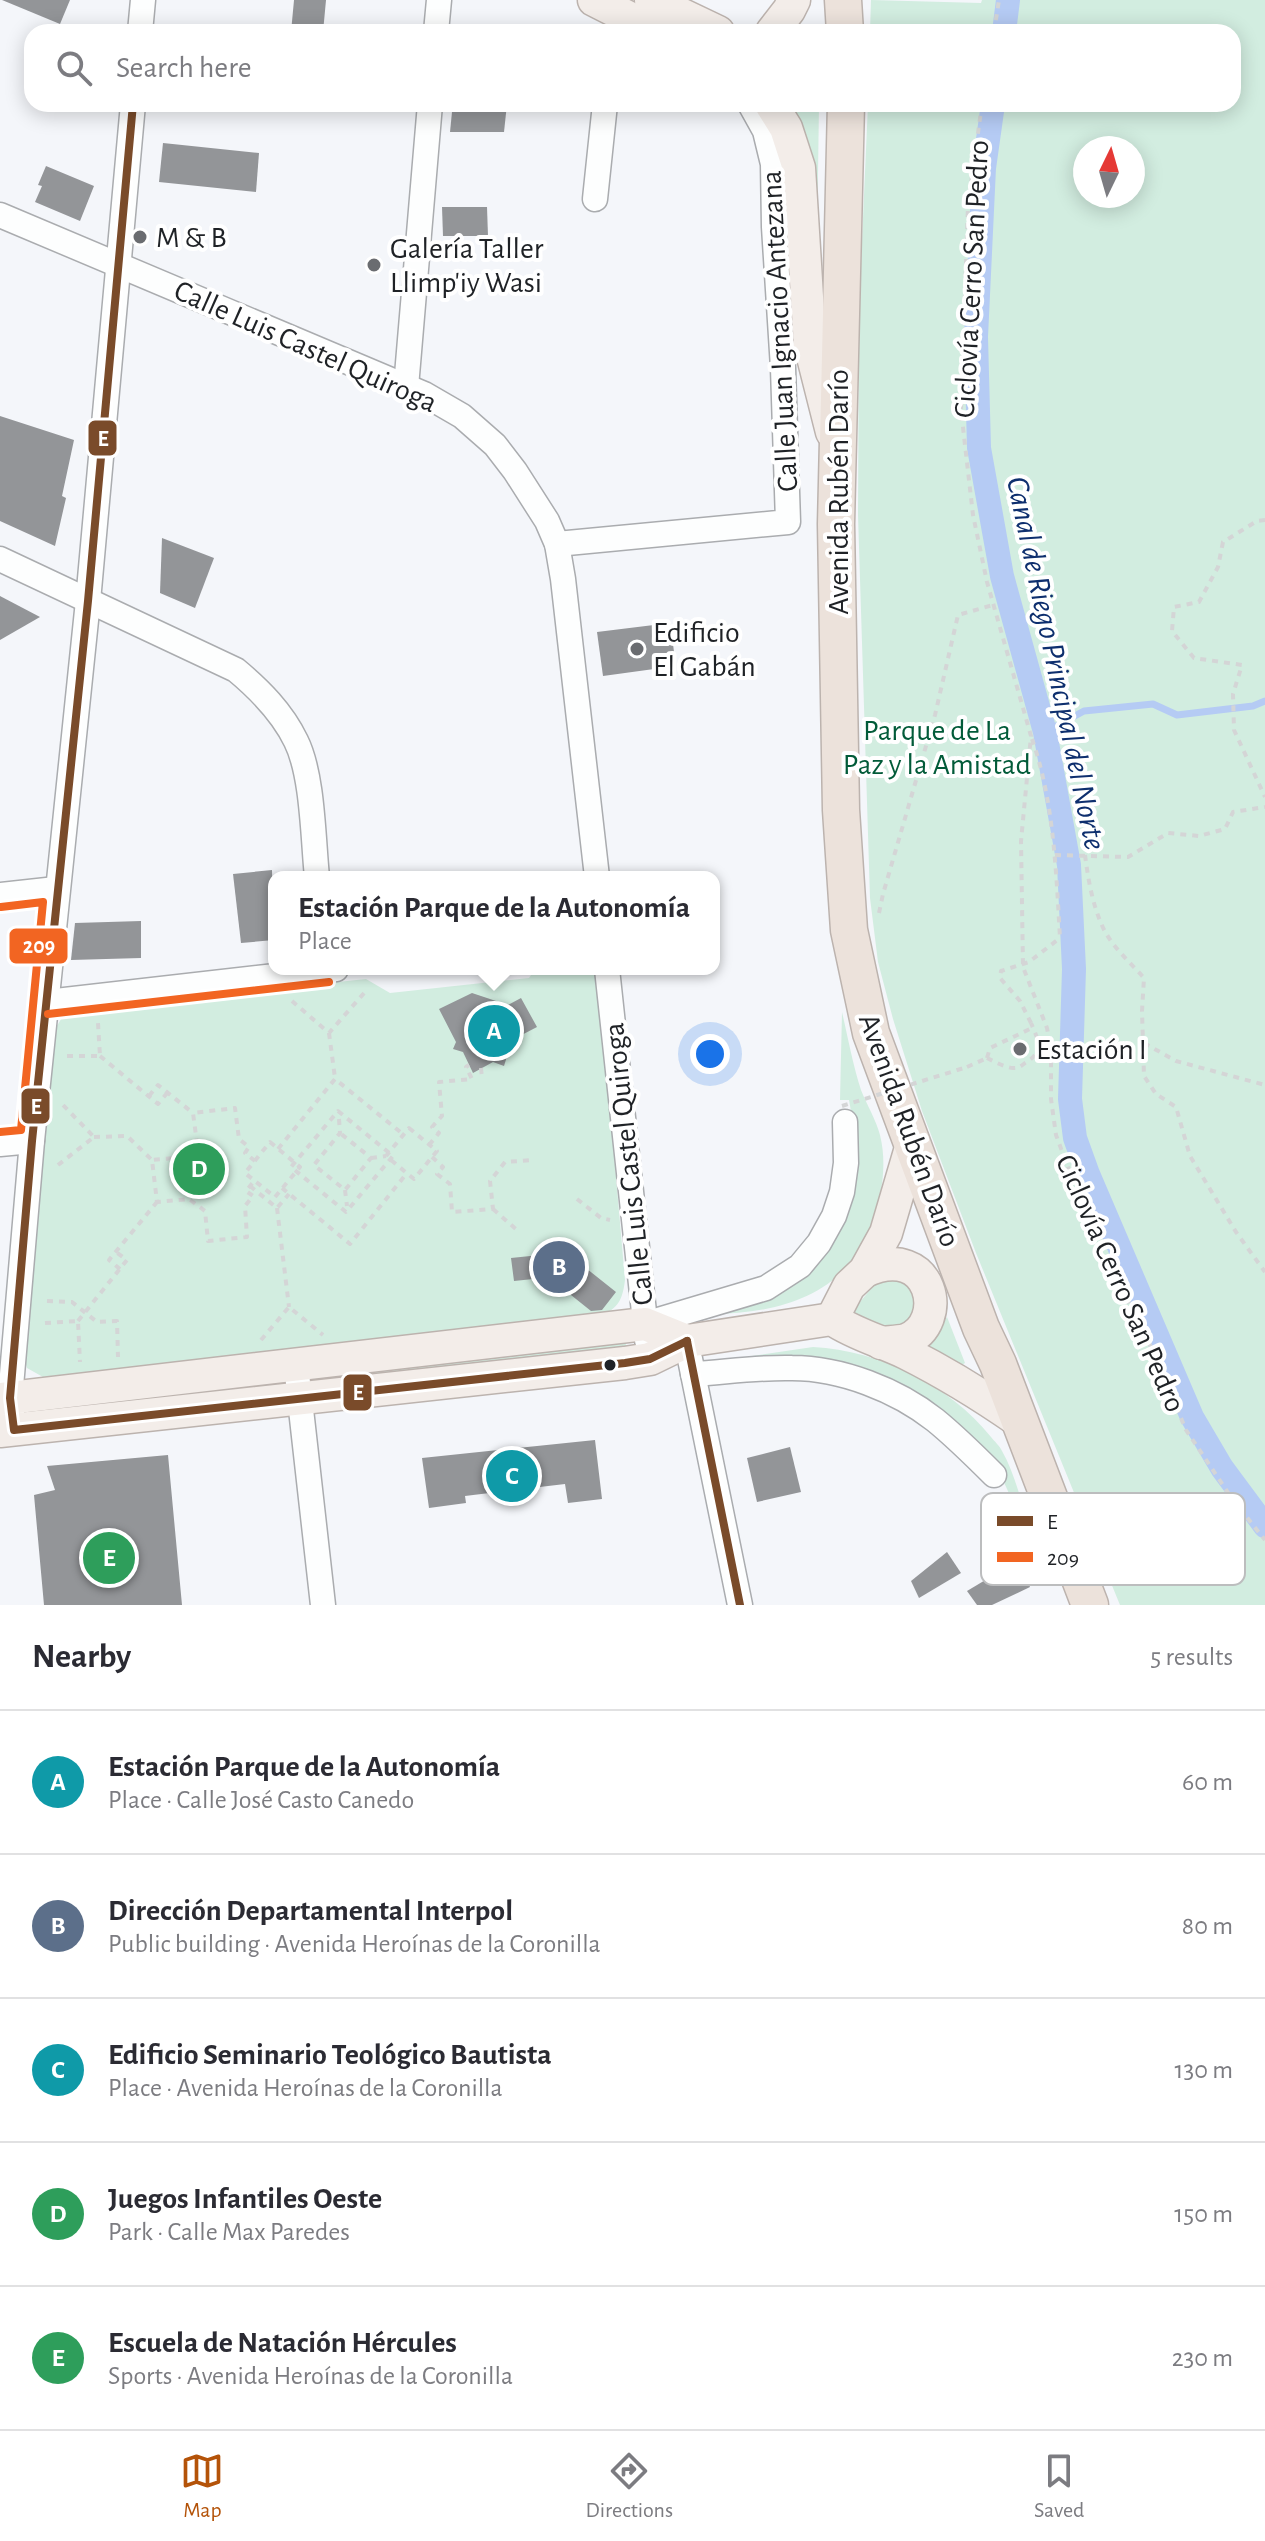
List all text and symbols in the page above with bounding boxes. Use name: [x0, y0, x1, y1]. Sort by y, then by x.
search box: [24, 24, 1241, 112]
icon: search: [52, 46, 96, 90]
text: Search here: [116, 53, 252, 83]
north arrow: [1073, 136, 1145, 208]
street label: Ciclovía Cerro San Pedro: [950, 139, 994, 419]
street label: Calle Juan Ignacio Antezana: [757, 169, 803, 492]
place label: M & B: [156, 223, 227, 253]
marker: M & B: [131, 228, 149, 246]
place label: Galería Taller Llimp'iy Wasi: [390, 234, 544, 298]
marker: Galería Taller Llimp'iy Wasi: [365, 256, 383, 274]
street label: Calle Luis Castel Quiroga: [170, 275, 442, 418]
street label: Avenida Rubén Darío: [824, 369, 854, 615]
line badge: E: [87, 419, 118, 457]
text: E: [97, 428, 109, 450]
water label: Canal de Riego Principal del Norte: [1000, 474, 1111, 853]
place label: Edificio El Gabán: [653, 618, 756, 682]
marker: Edificio El Gabán: [628, 640, 646, 658]
park label: Parque de La Paz y la Amistad: [843, 716, 1031, 780]
popup: [268, 871, 720, 975]
text: Estación Parque de la Autonomía: [298, 893, 690, 923]
line badge: 209: [8, 927, 69, 965]
text: Place: [298, 928, 352, 954]
text: 209: [23, 935, 55, 957]
pin: A: [468, 1001, 520, 1061]
street label: Avenida Rubén Darío: [853, 1010, 965, 1251]
street label: Calle Luis Castel Quiroga: [599, 1021, 659, 1307]
your location: [690, 1034, 730, 1074]
place label: Estación I: [1036, 1035, 1147, 1065]
marker: Estación I: [1011, 1040, 1029, 1058]
line badge: E: [20, 1087, 51, 1125]
text: E: [30, 1096, 42, 1118]
pin: D: [173, 1139, 225, 1199]
street label: Ciclovía Cerro San Pedro: [1050, 1150, 1190, 1417]
pin: B: [533, 1237, 585, 1297]
unlabelled marker: [602, 1357, 618, 1373]
line badge: E: [342, 1373, 373, 1412]
text: E: [352, 1382, 364, 1404]
pin: C: [486, 1446, 538, 1506]
legend: [981, 1493, 1245, 1585]
text: E: [1047, 1511, 1058, 1533]
pin: E: [83, 1528, 135, 1588]
text: 209: [1047, 1547, 1079, 1569]
text: Nearby: [32, 1640, 131, 1674]
text: 5 results: [1150, 1644, 1233, 1670]
text: Estación Parque de la Autonomía: [108, 1752, 500, 1782]
text: A: [50, 1769, 66, 1795]
text: 60 m: [1182, 1769, 1233, 1795]
text: Place · Calle José Casto Canedo: [108, 1787, 414, 1813]
text: Dirección Departamental Interpol: [108, 1896, 513, 1926]
text: B: [50, 1913, 66, 1939]
text: 80 m: [1182, 1913, 1233, 1939]
text: Public building · Avenida Heroínas de la Coronilla: [108, 1931, 601, 1957]
text: Edificio Seminario Teológico Bautista: [108, 2040, 552, 2070]
text: C: [51, 2057, 65, 2083]
text: 130 m: [1175, 2057, 1233, 2083]
text: Place · Avenida Heroínas de la Coronilla: [108, 2075, 503, 2101]
text: Juegos Infantiles Oeste: [108, 2184, 382, 2214]
text: D: [49, 2201, 67, 2227]
text: 150 m: [1174, 2201, 1233, 2227]
text: Park · Calle Max Paredes: [108, 2219, 350, 2245]
text: Escuela de Natación Hércules: [108, 2328, 457, 2358]
text: E: [51, 2345, 65, 2371]
text: 230 m: [1172, 2345, 1233, 2371]
text: Sports · Avenida Heroínas de la Coronilla: [108, 2363, 513, 2389]
tab: Map: [180, 2449, 224, 2523]
tab: Directions: [585, 2449, 673, 2523]
tab: Saved: [1034, 2449, 1084, 2523]

